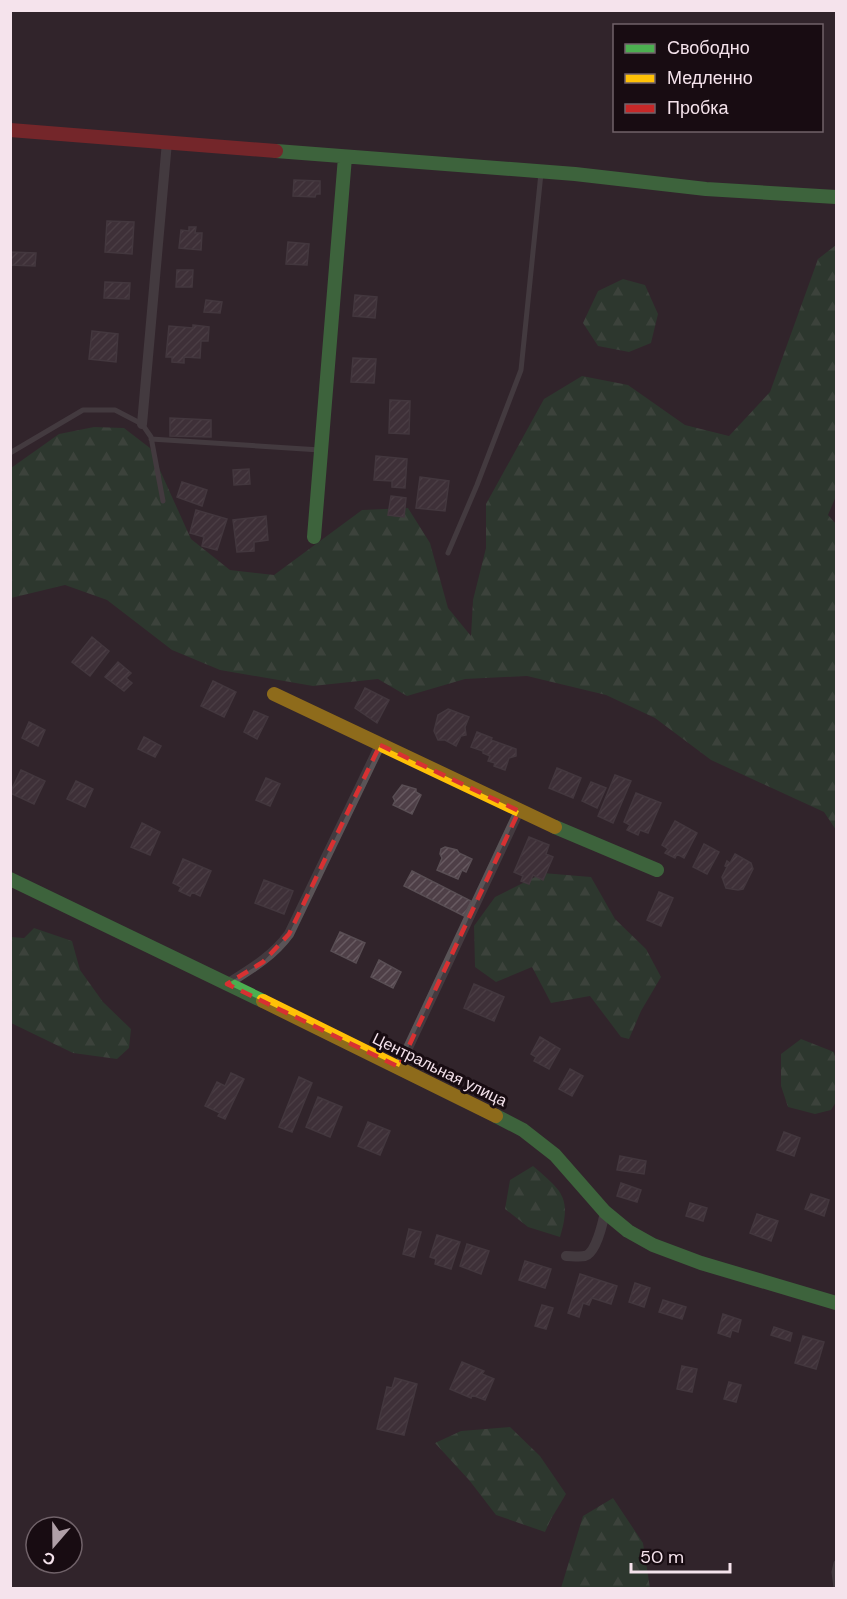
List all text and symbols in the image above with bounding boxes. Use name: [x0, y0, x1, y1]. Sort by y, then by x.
legend: [613, 24, 823, 132]
text: Свободно: [667, 36, 750, 60]
text: Медленно: [667, 66, 753, 90]
text: Пробка: [667, 96, 730, 120]
street label: Центральная улица: [369, 1028, 511, 1111]
north arrow: [24, 1515, 84, 1575]
scale bar: [631, 1536, 730, 1574]
text: 50 m: [640, 1545, 684, 1569]
text: С: [40, 1547, 58, 1570]

